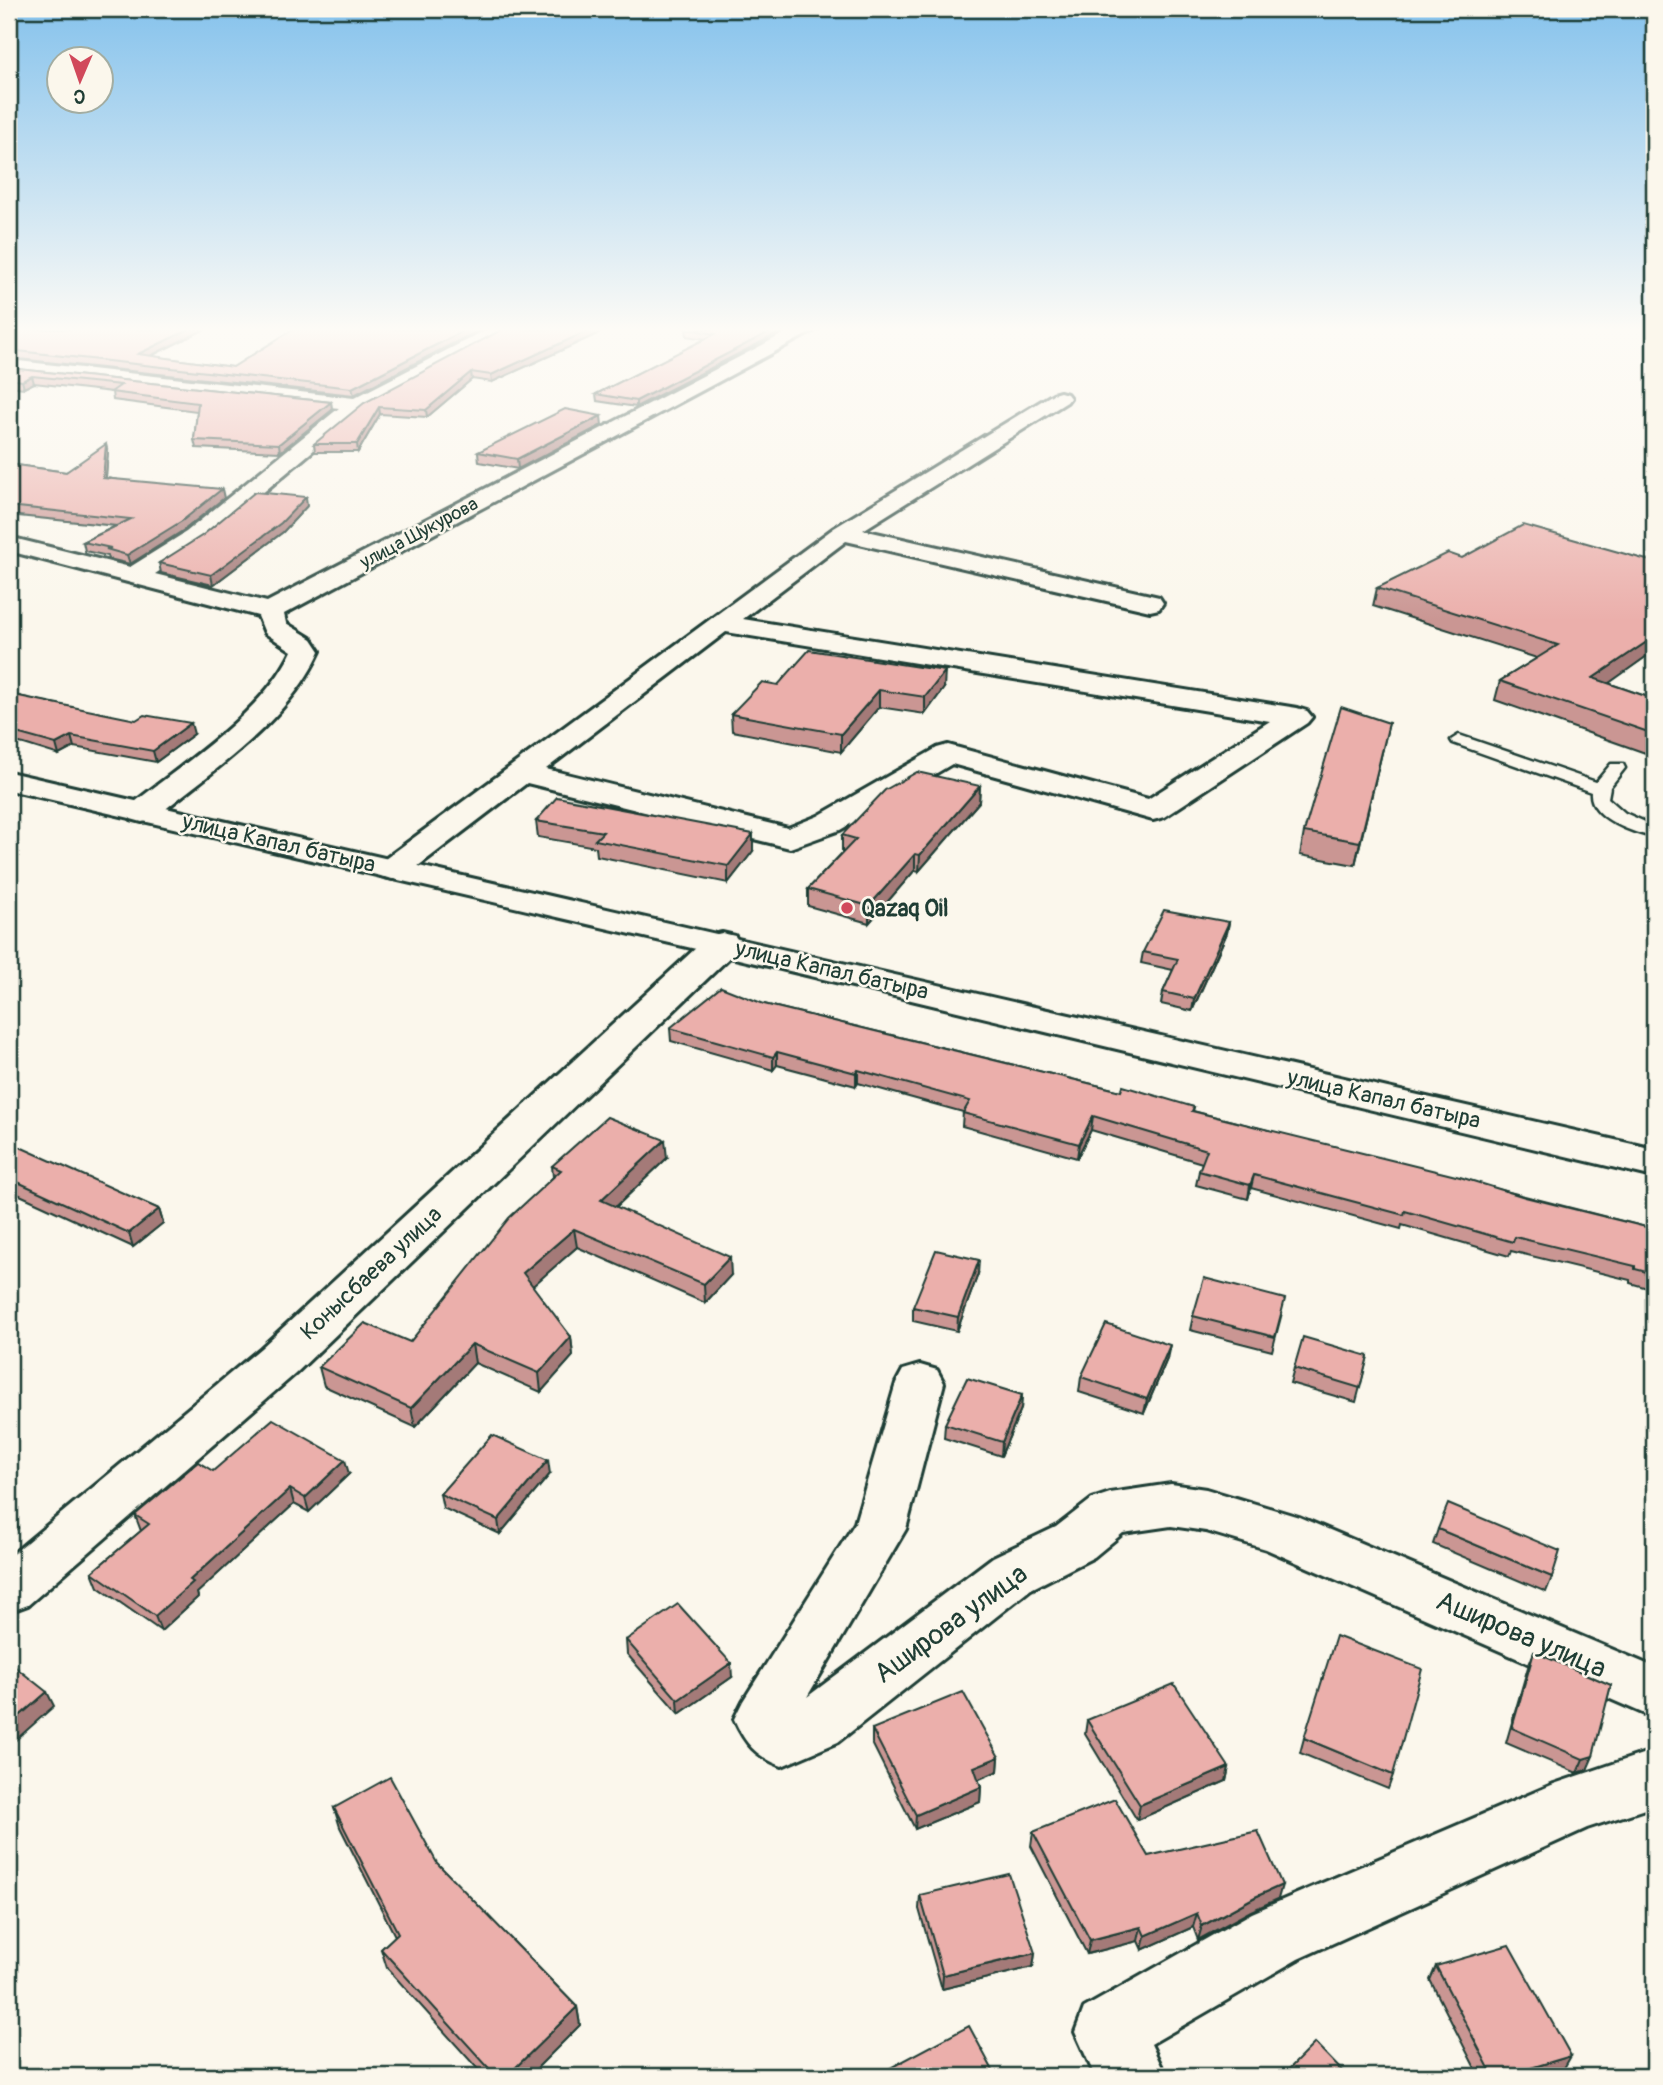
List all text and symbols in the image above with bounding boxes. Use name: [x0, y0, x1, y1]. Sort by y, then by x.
north arrow: [46, 46, 116, 116]
text: С: [73, 84, 86, 108]
street label: улица Шукурова: [355, 492, 482, 575]
street label: улица Капал батыра: [179, 806, 378, 879]
place label: Qazaq Oil: [861, 894, 948, 923]
marker: Qazaq Oil: [839, 900, 855, 916]
street label: улица Капал батыра: [732, 933, 931, 1006]
street label: улица Капал батыра: [1284, 1062, 1483, 1135]
street label: Конысбаева улица: [294, 1200, 448, 1346]
street label: Аширова улица: [867, 1557, 1035, 1691]
street label: Аширова улица: [1431, 1583, 1611, 1687]

